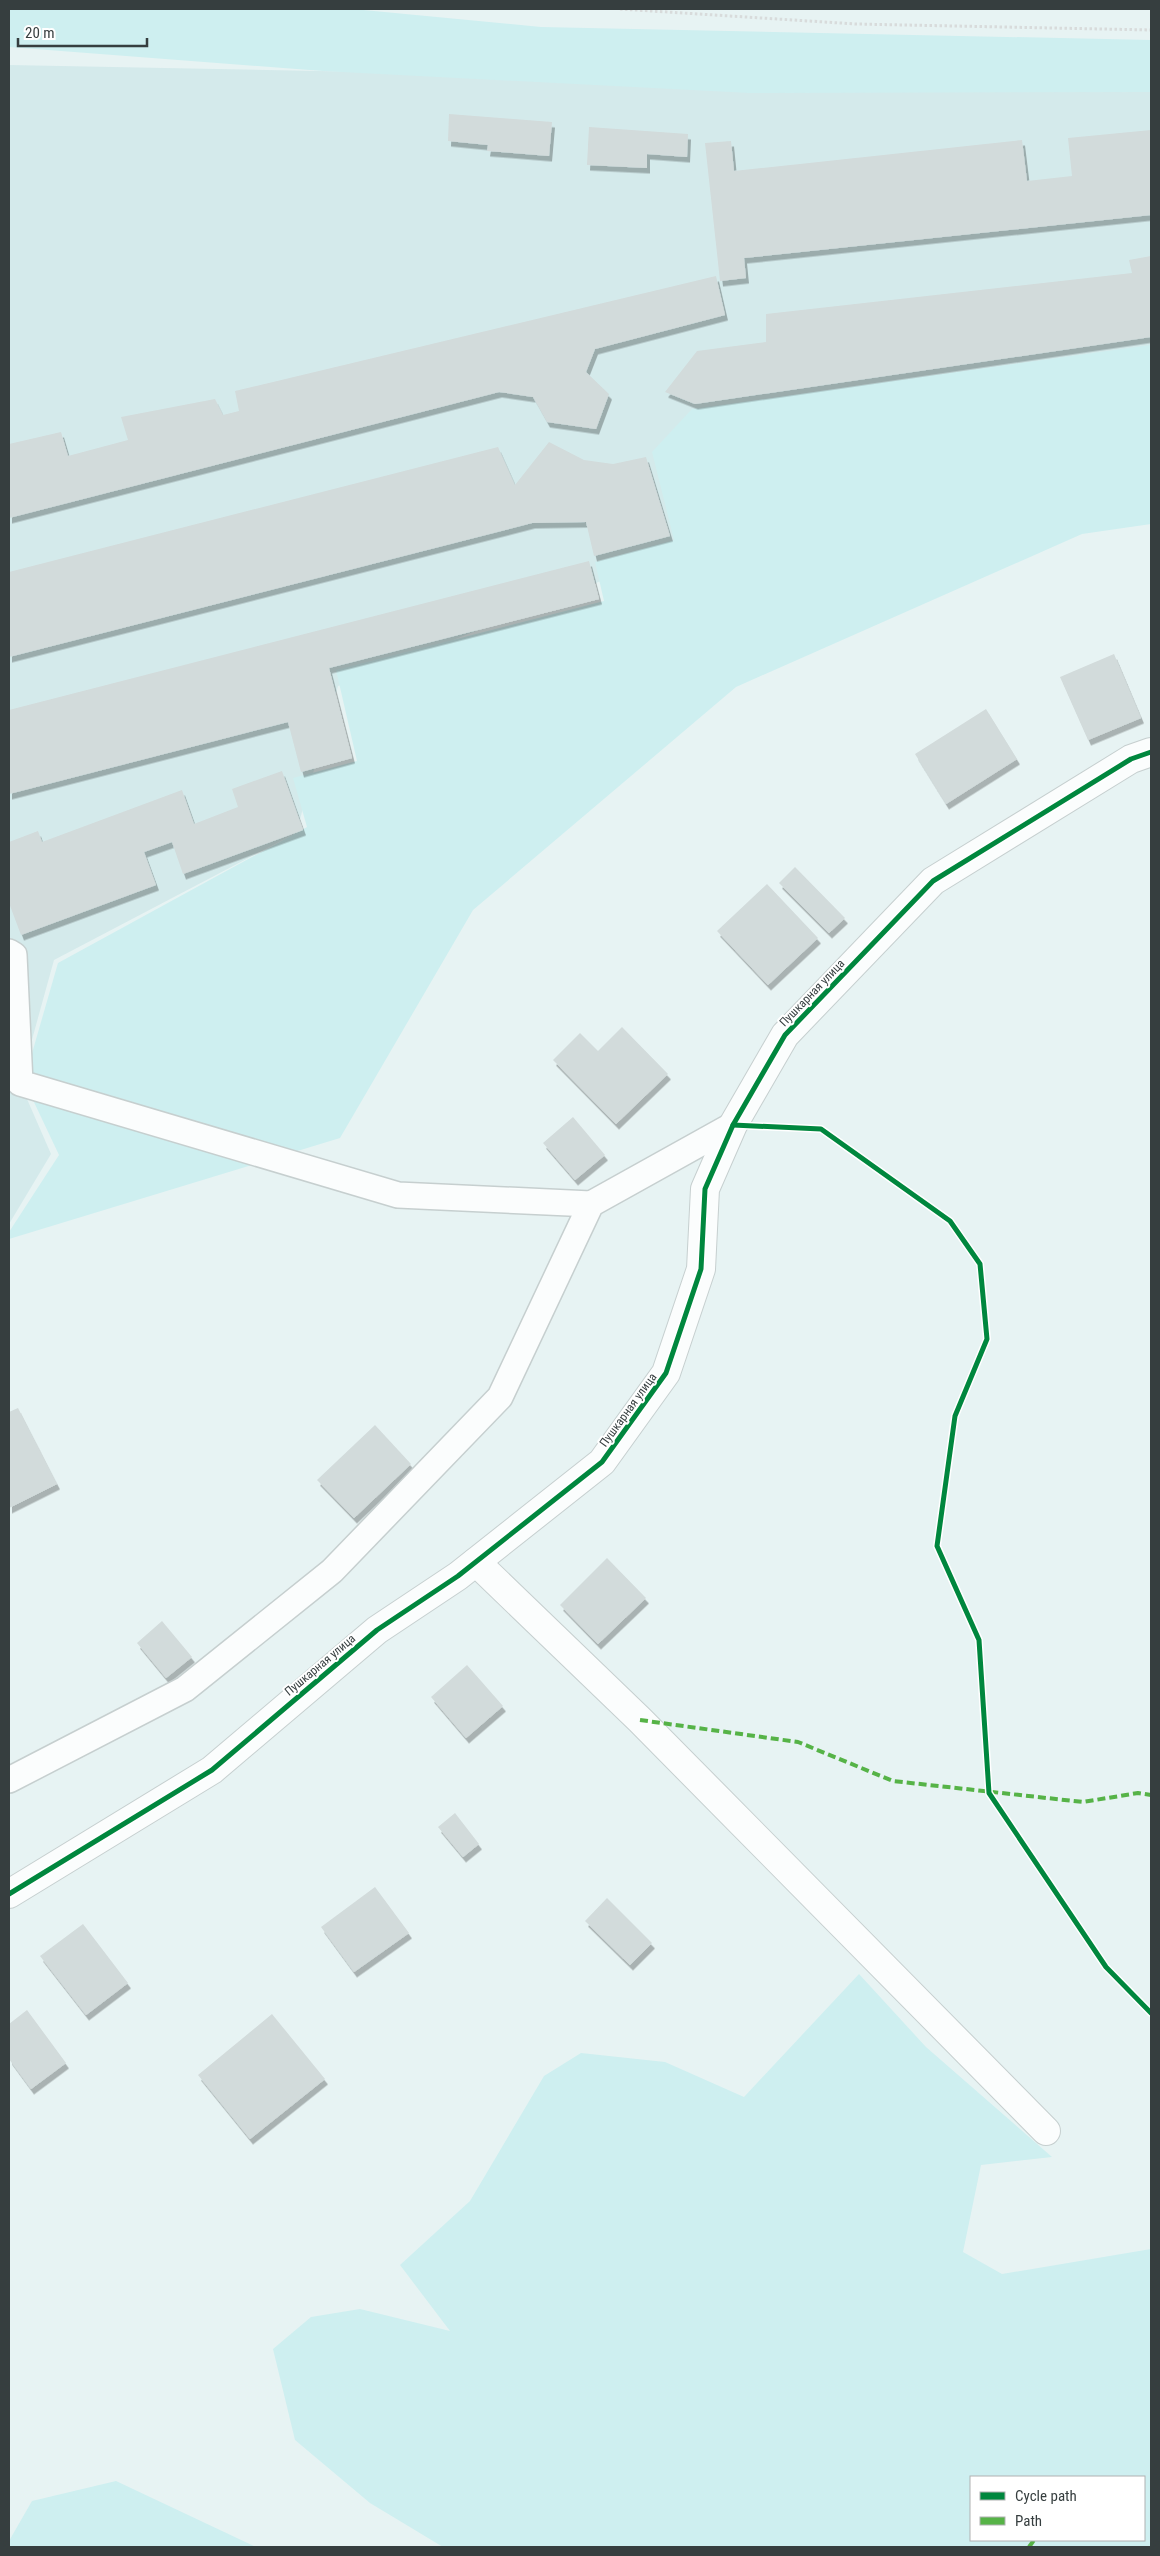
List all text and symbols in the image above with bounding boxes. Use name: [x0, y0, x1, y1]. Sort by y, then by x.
scale bar: [18, 15, 146, 47]
text: 20 m: [25, 24, 55, 42]
street label: Пушкарная улица: [776, 956, 848, 1029]
street label: Пушкарная улица: [597, 1370, 660, 1450]
street label: Пушкарная улица: [282, 1631, 358, 1699]
legend: [970, 2476, 1145, 2541]
text: Cycle path: [1015, 2487, 1077, 2505]
text: Path: [1015, 2512, 1042, 2530]

